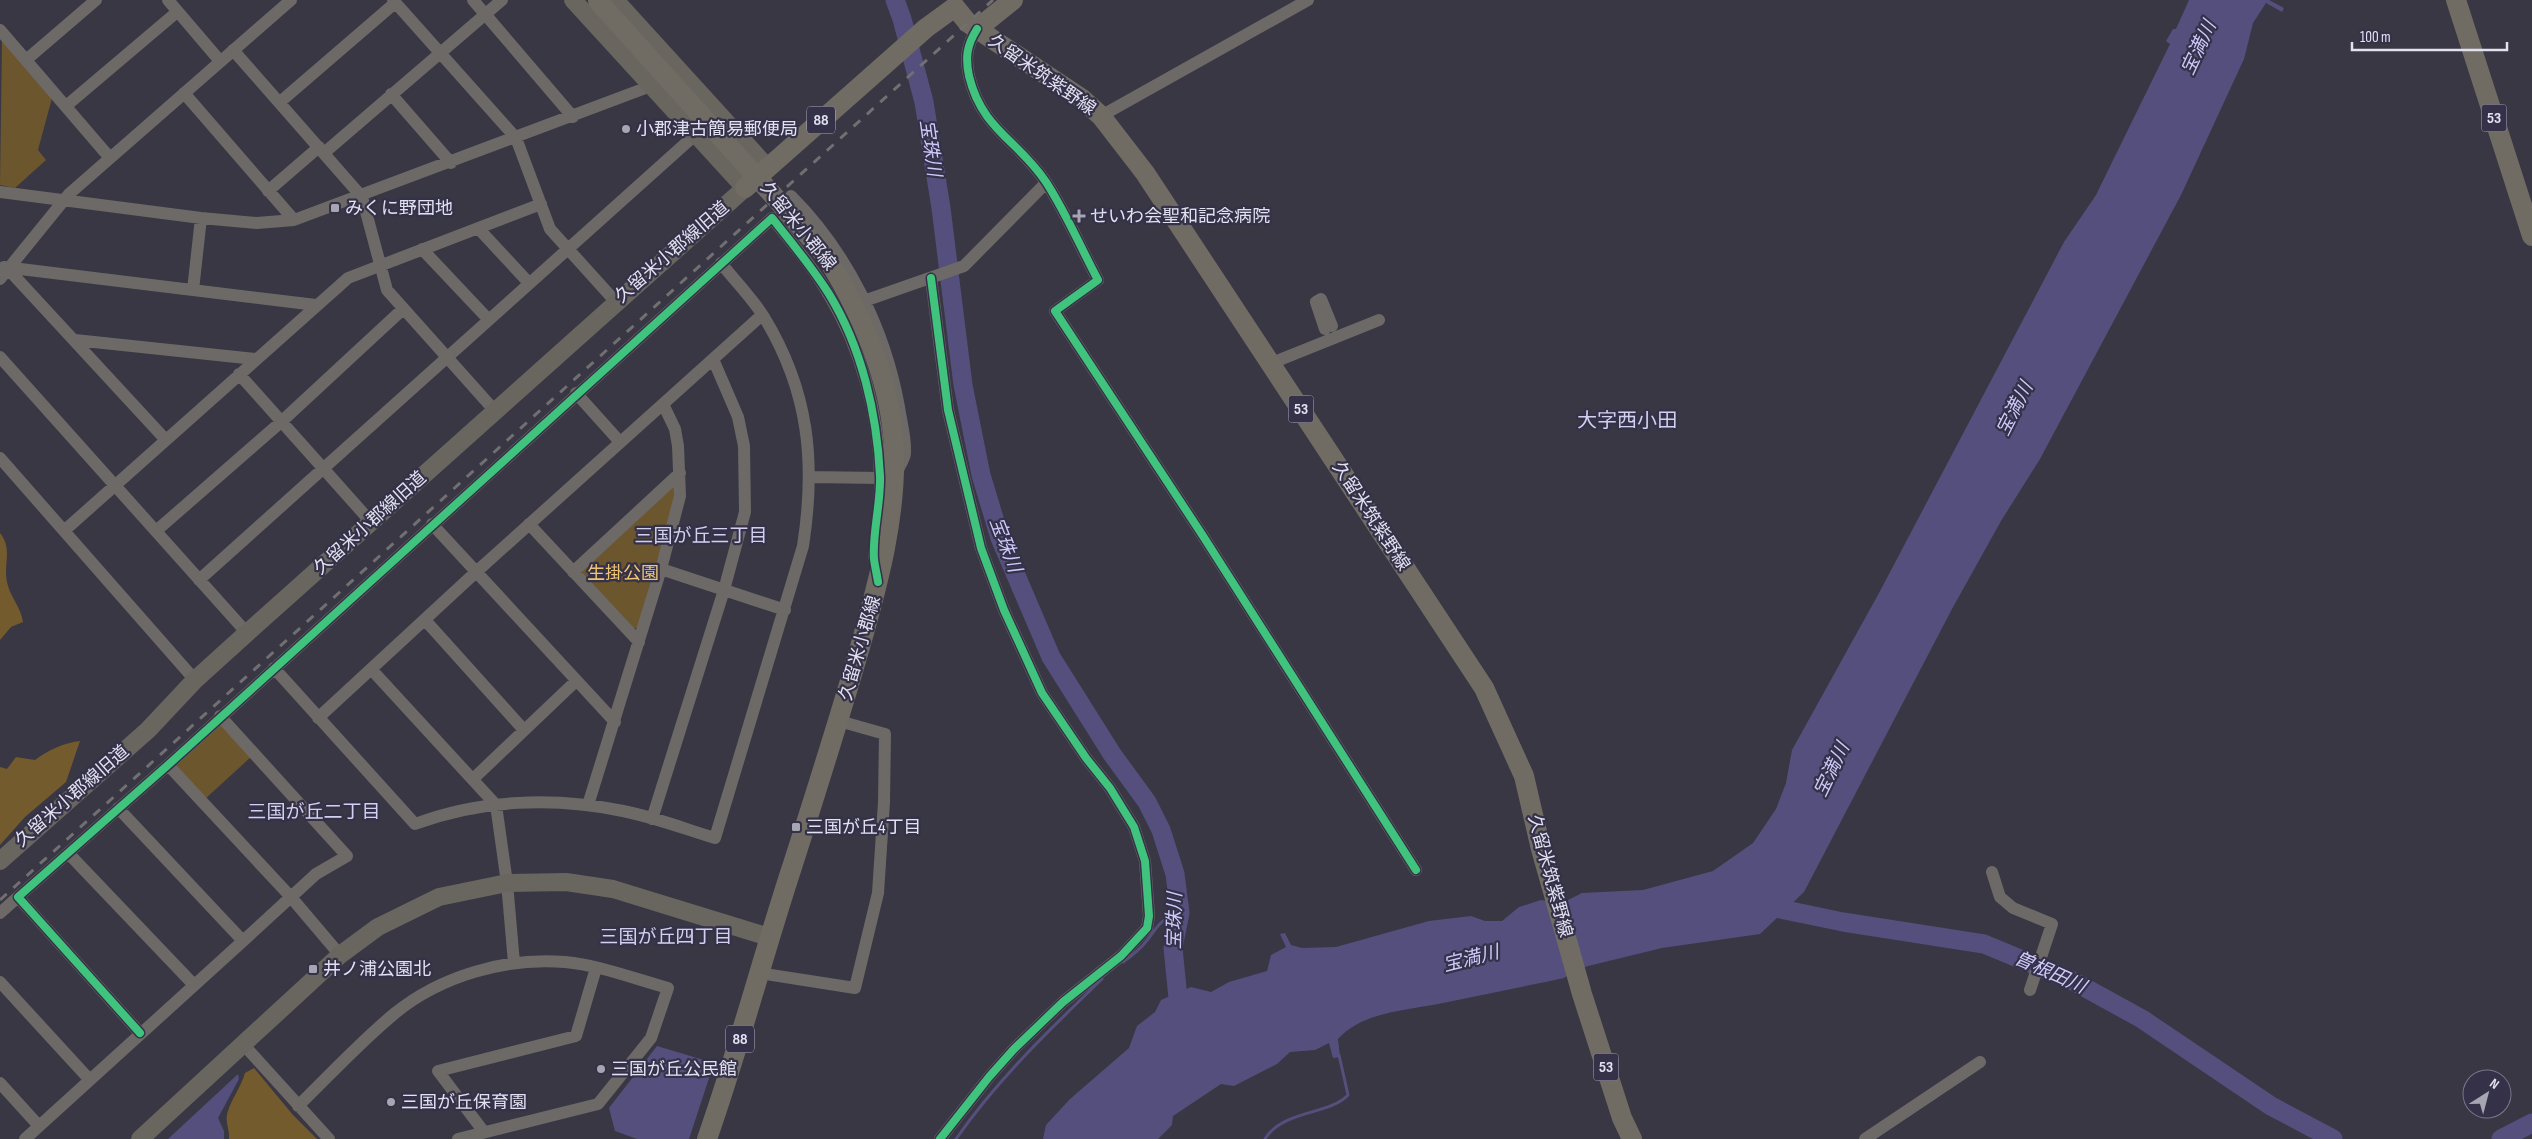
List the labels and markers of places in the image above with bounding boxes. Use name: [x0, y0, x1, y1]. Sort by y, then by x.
place label: 小郡津古簡易郵便局: [636, 119, 798, 140]
marker: 小郡津古簡易郵便局: [620, 123, 632, 135]
place label: みくに野団地: [345, 198, 453, 219]
marker: みくに野団地: [329, 202, 341, 214]
place label: せいわ会聖和記念病院: [1090, 206, 1270, 227]
marker: せいわ会聖和記念病院: [1072, 209, 1086, 223]
place label: 三国が丘4丁目: [806, 817, 922, 838]
marker: 三国が丘4丁目: [790, 821, 802, 833]
place label: 井ノ浦公園北: [323, 959, 431, 980]
marker: 井ノ浦公園北: [307, 963, 319, 975]
place label: 三国が丘公民館: [611, 1059, 737, 1080]
marker: 三国が丘公民館: [595, 1063, 607, 1075]
place label: 三国が丘保育園: [401, 1092, 527, 1113]
marker: 三国が丘保育園: [385, 1096, 397, 1108]

